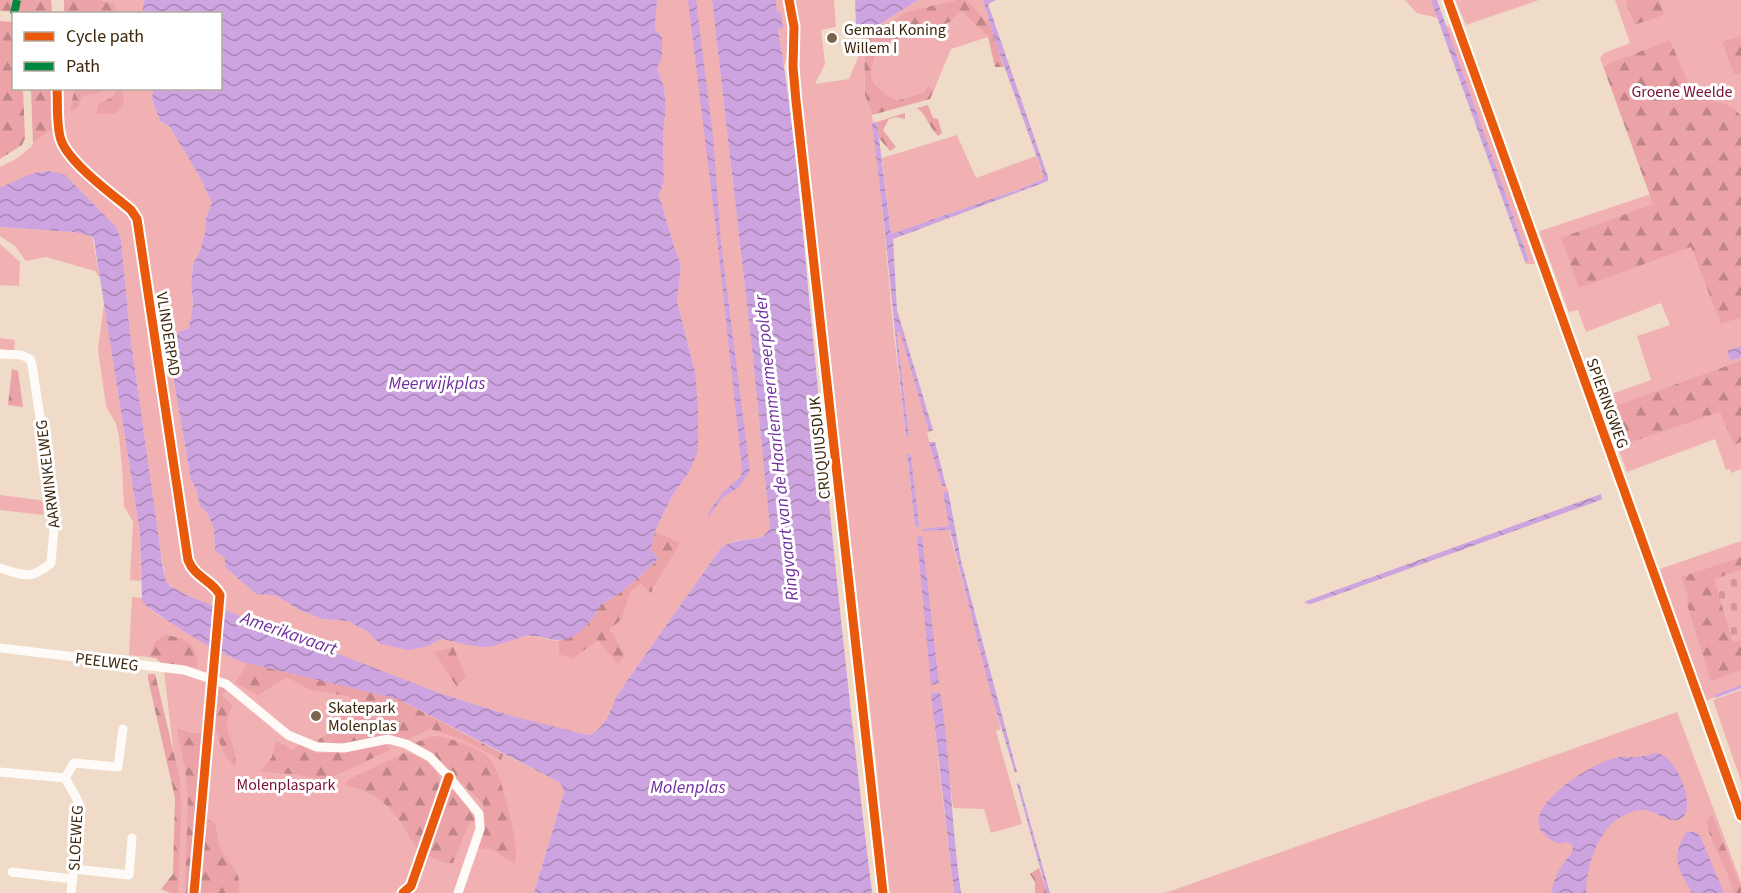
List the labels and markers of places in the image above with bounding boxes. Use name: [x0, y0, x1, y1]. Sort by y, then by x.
place label: Gemaal Koning Willem I: [844, 19, 946, 59]
marker: Gemaal Koning Willem I: [825, 31, 839, 45]
place label: Skatepark Molenplas: [328, 697, 397, 737]
marker: Skatepark Molenplas: [309, 709, 323, 723]

